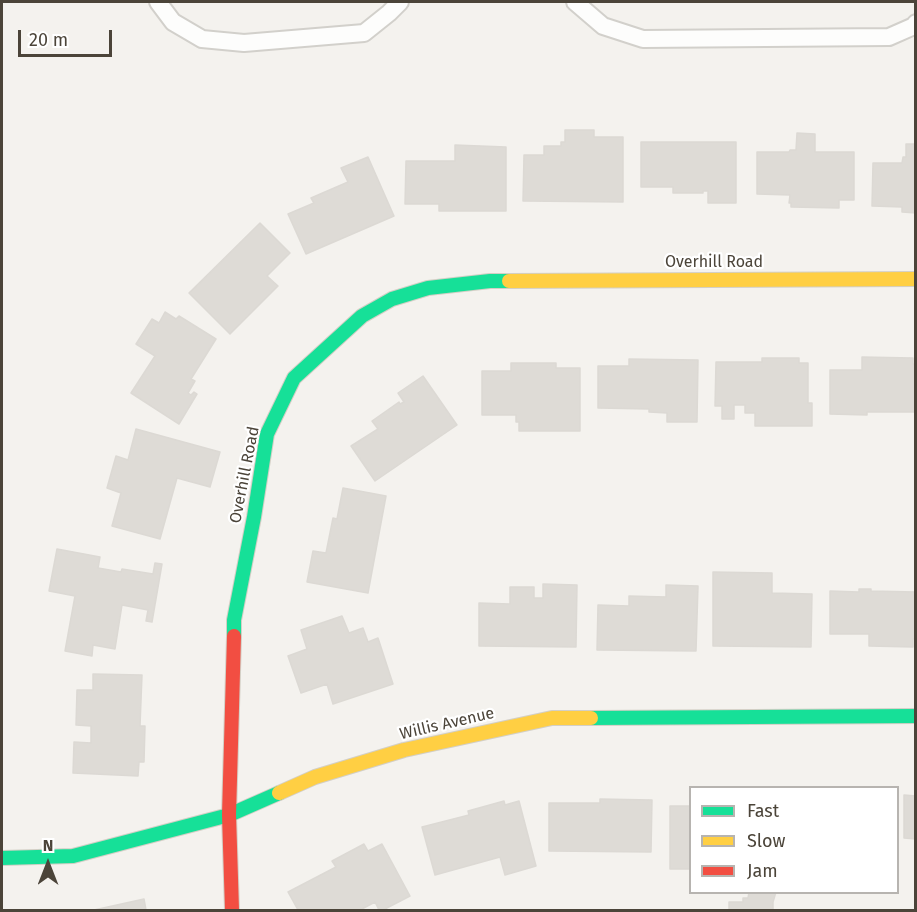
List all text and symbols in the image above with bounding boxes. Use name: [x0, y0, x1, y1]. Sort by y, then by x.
scale bar: [21, 18, 116, 56]
text: 20 m: [29, 29, 68, 51]
street label: Overhill Road: [665, 253, 763, 273]
street label: Overhill Road: [226, 425, 264, 525]
street label: Willis Avenue: [398, 704, 496, 744]
legend: [689, 786, 899, 894]
text: Fast: [747, 800, 779, 822]
text: Slow: [747, 830, 785, 852]
north arrow: [18, 834, 78, 894]
text: N: [43, 836, 53, 855]
text: Jam: [747, 860, 778, 882]

